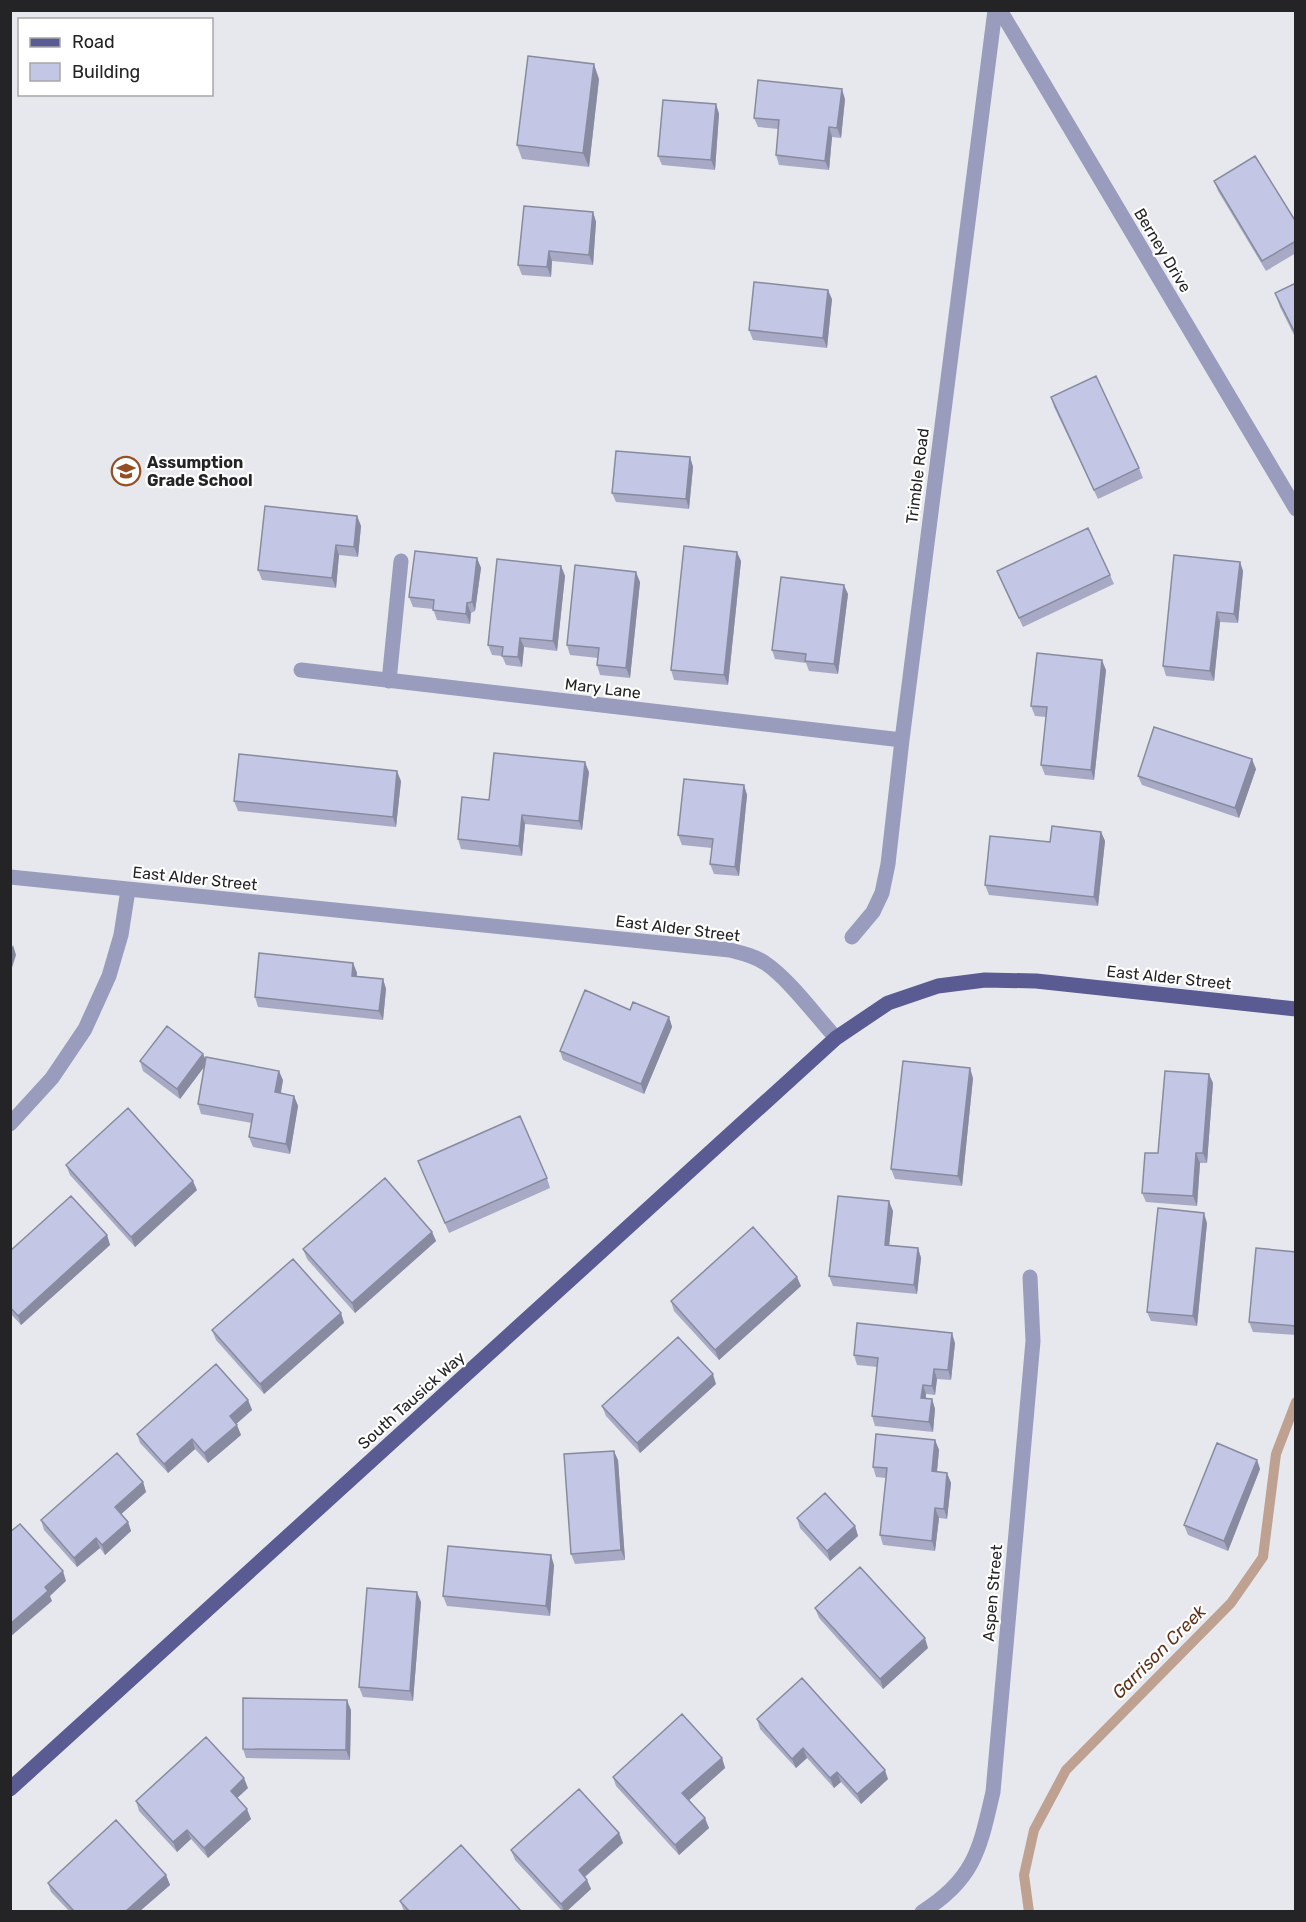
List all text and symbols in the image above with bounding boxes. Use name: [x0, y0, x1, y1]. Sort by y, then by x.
legend: [18, 18, 213, 96]
text: Road: [72, 31, 115, 53]
text: Building: [72, 61, 140, 83]
street label: Berney Drive: [1130, 205, 1195, 296]
street label: Trimble Road: [902, 427, 933, 525]
place label: Assumption Grade School: [147, 453, 253, 490]
school or university icon: Assumption Grade School: [110, 455, 142, 487]
street label: Mary Lane: [564, 674, 642, 703]
street label: East Alder Street: [132, 862, 258, 895]
street label: East Alder Street: [615, 911, 741, 946]
street label: East Alder Street: [1106, 961, 1232, 994]
street label: South Tausick Way: [354, 1347, 469, 1453]
street label: Aspen Street: [979, 1544, 1006, 1642]
water label: Garrison Creek: [1107, 1600, 1211, 1704]

